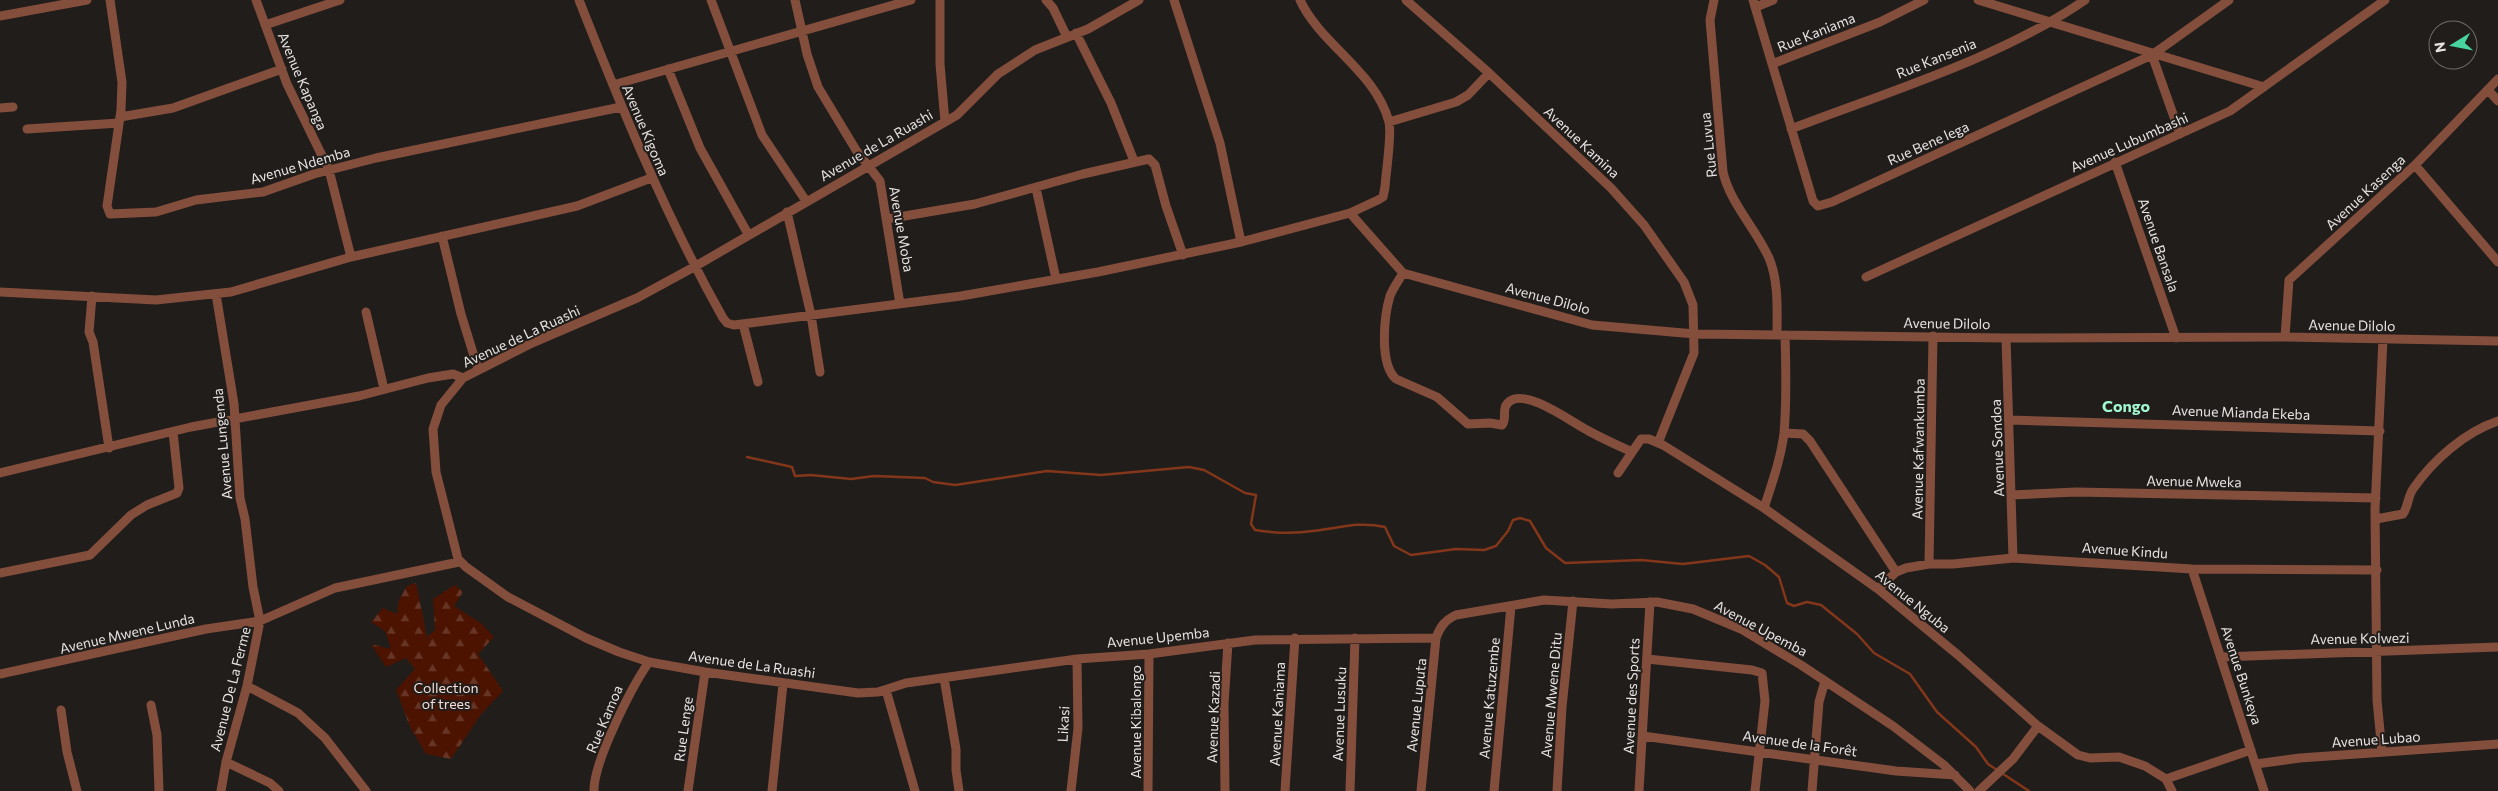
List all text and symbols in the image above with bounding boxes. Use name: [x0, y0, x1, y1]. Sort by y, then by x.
street label: Rue Kaniama: [1775, 9, 1857, 55]
north arrow: [2428, 20, 2478, 70]
street label: Avenue Kapanga: [275, 30, 331, 132]
street label: Rue Kansenia: [1894, 34, 1978, 82]
text: N: [2430, 41, 2449, 54]
street label: Avenue Kigoma: [619, 82, 673, 178]
street label: Avenue Kamina: [1541, 103, 1623, 181]
street label: Avenue de La Ruashi: [816, 106, 936, 184]
street label: Avenue Lubumbashi: [2067, 108, 2191, 176]
street label: Rue Luvua: [1696, 112, 1720, 178]
street label: Rue Bene lega: [1885, 117, 1971, 169]
street label: Avenue Ndemba: [248, 143, 352, 187]
street label: Avenue Kasenga: [2322, 151, 2408, 233]
street label: Avenue Moba: [886, 185, 918, 273]
street label: Avenue Bansala: [2135, 196, 2183, 294]
street label: Avenue Dilolo: [1504, 279, 1592, 317]
street label: Avenue de La Ruashi: [459, 301, 583, 371]
street label: Avenue Dilolo: [1903, 314, 1991, 332]
street label: Avenue Dilolo: [2308, 316, 2396, 334]
street label: Avenue Kafwankumba: [1908, 378, 1928, 520]
street label: Avenue Lungenda: [209, 388, 235, 500]
district label: Congo: [2102, 396, 2150, 415]
street label: Avenue Sondoa: [1987, 399, 2007, 497]
street label: Avenue Mianda Ekeba: [2172, 401, 2310, 423]
street label: Avenue Mweka: [2146, 472, 2242, 490]
street label: Avenue Kindu: [2081, 539, 2169, 561]
street label: Avenue Nguba: [1872, 566, 1954, 636]
street label: Avenue Upemba: [1712, 596, 1810, 660]
street label: Avenue Mwene Lunda: [58, 609, 196, 657]
street label: Avenue Upemba: [1106, 623, 1210, 651]
street label: Avenue Bunkeya: [2218, 623, 2266, 727]
street label: Avenue De La Ferme: [206, 625, 254, 753]
street label: Avenue Kolwezi: [2310, 629, 2410, 647]
street label: Avenue Mwene Ditu: [1537, 631, 1565, 759]
street label: Avenue Katuzembe: [1475, 637, 1503, 759]
street label: Avenue des Sports: [1619, 637, 1643, 755]
street label: Avenue de La Ruashi: [687, 647, 817, 681]
street label: Avenue Luputa: [1403, 657, 1429, 753]
street label: Avenue Kaniama: [1266, 661, 1288, 767]
street label: Avenue Kibalongo: [1127, 665, 1144, 779]
street label: Avenue Lusuku: [1329, 666, 1349, 762]
street label: Avenue Kazadi: [1203, 671, 1223, 763]
park label: Collection of trees: [413, 679, 479, 712]
street label: Rue Kamoa: [582, 683, 626, 755]
street label: Rue Lenge: [670, 695, 696, 763]
street label: Likasi: [1054, 705, 1072, 743]
street label: Avenue de la Forêt: [1742, 727, 1859, 759]
street label: Avenue Lubao: [2331, 727, 2421, 751]

